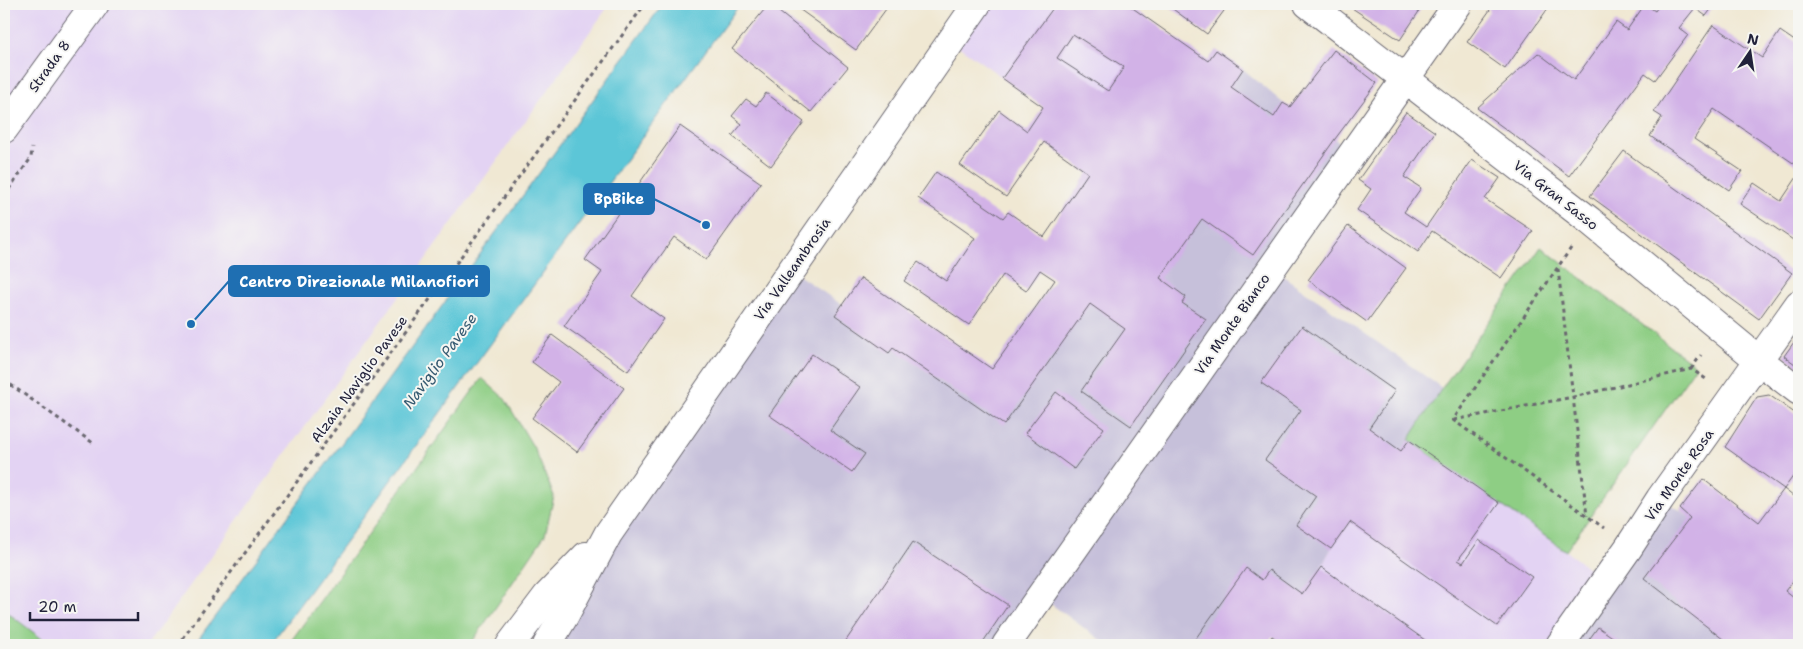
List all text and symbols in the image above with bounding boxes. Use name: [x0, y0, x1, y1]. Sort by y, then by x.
north arrow: [1726, 28, 1776, 78]
text: N: [1745, 29, 1760, 49]
street label: Strada 8: [24, 36, 74, 96]
street label: Via Gran Sasso: [1510, 156, 1602, 234]
callout: BpBike: [584, 184, 654, 214]
text: BpBike: [594, 189, 644, 209]
street label: Via Valleambrosia: [750, 214, 834, 324]
callout: Centro Direzionale Milanofiori: [229, 266, 489, 296]
street label: Via Monte Bianco: [1190, 270, 1274, 378]
text: Centro Direzionale Milanofiori: [239, 272, 479, 292]
water label: Naviglio Pavese: [398, 309, 482, 413]
street label: Alzaia Naviglio Pavese: [307, 312, 411, 446]
street label: Via Monte Rosa: [1641, 425, 1718, 525]
scale bar: [30, 589, 138, 621]
text: 20 m: [38, 597, 77, 617]

